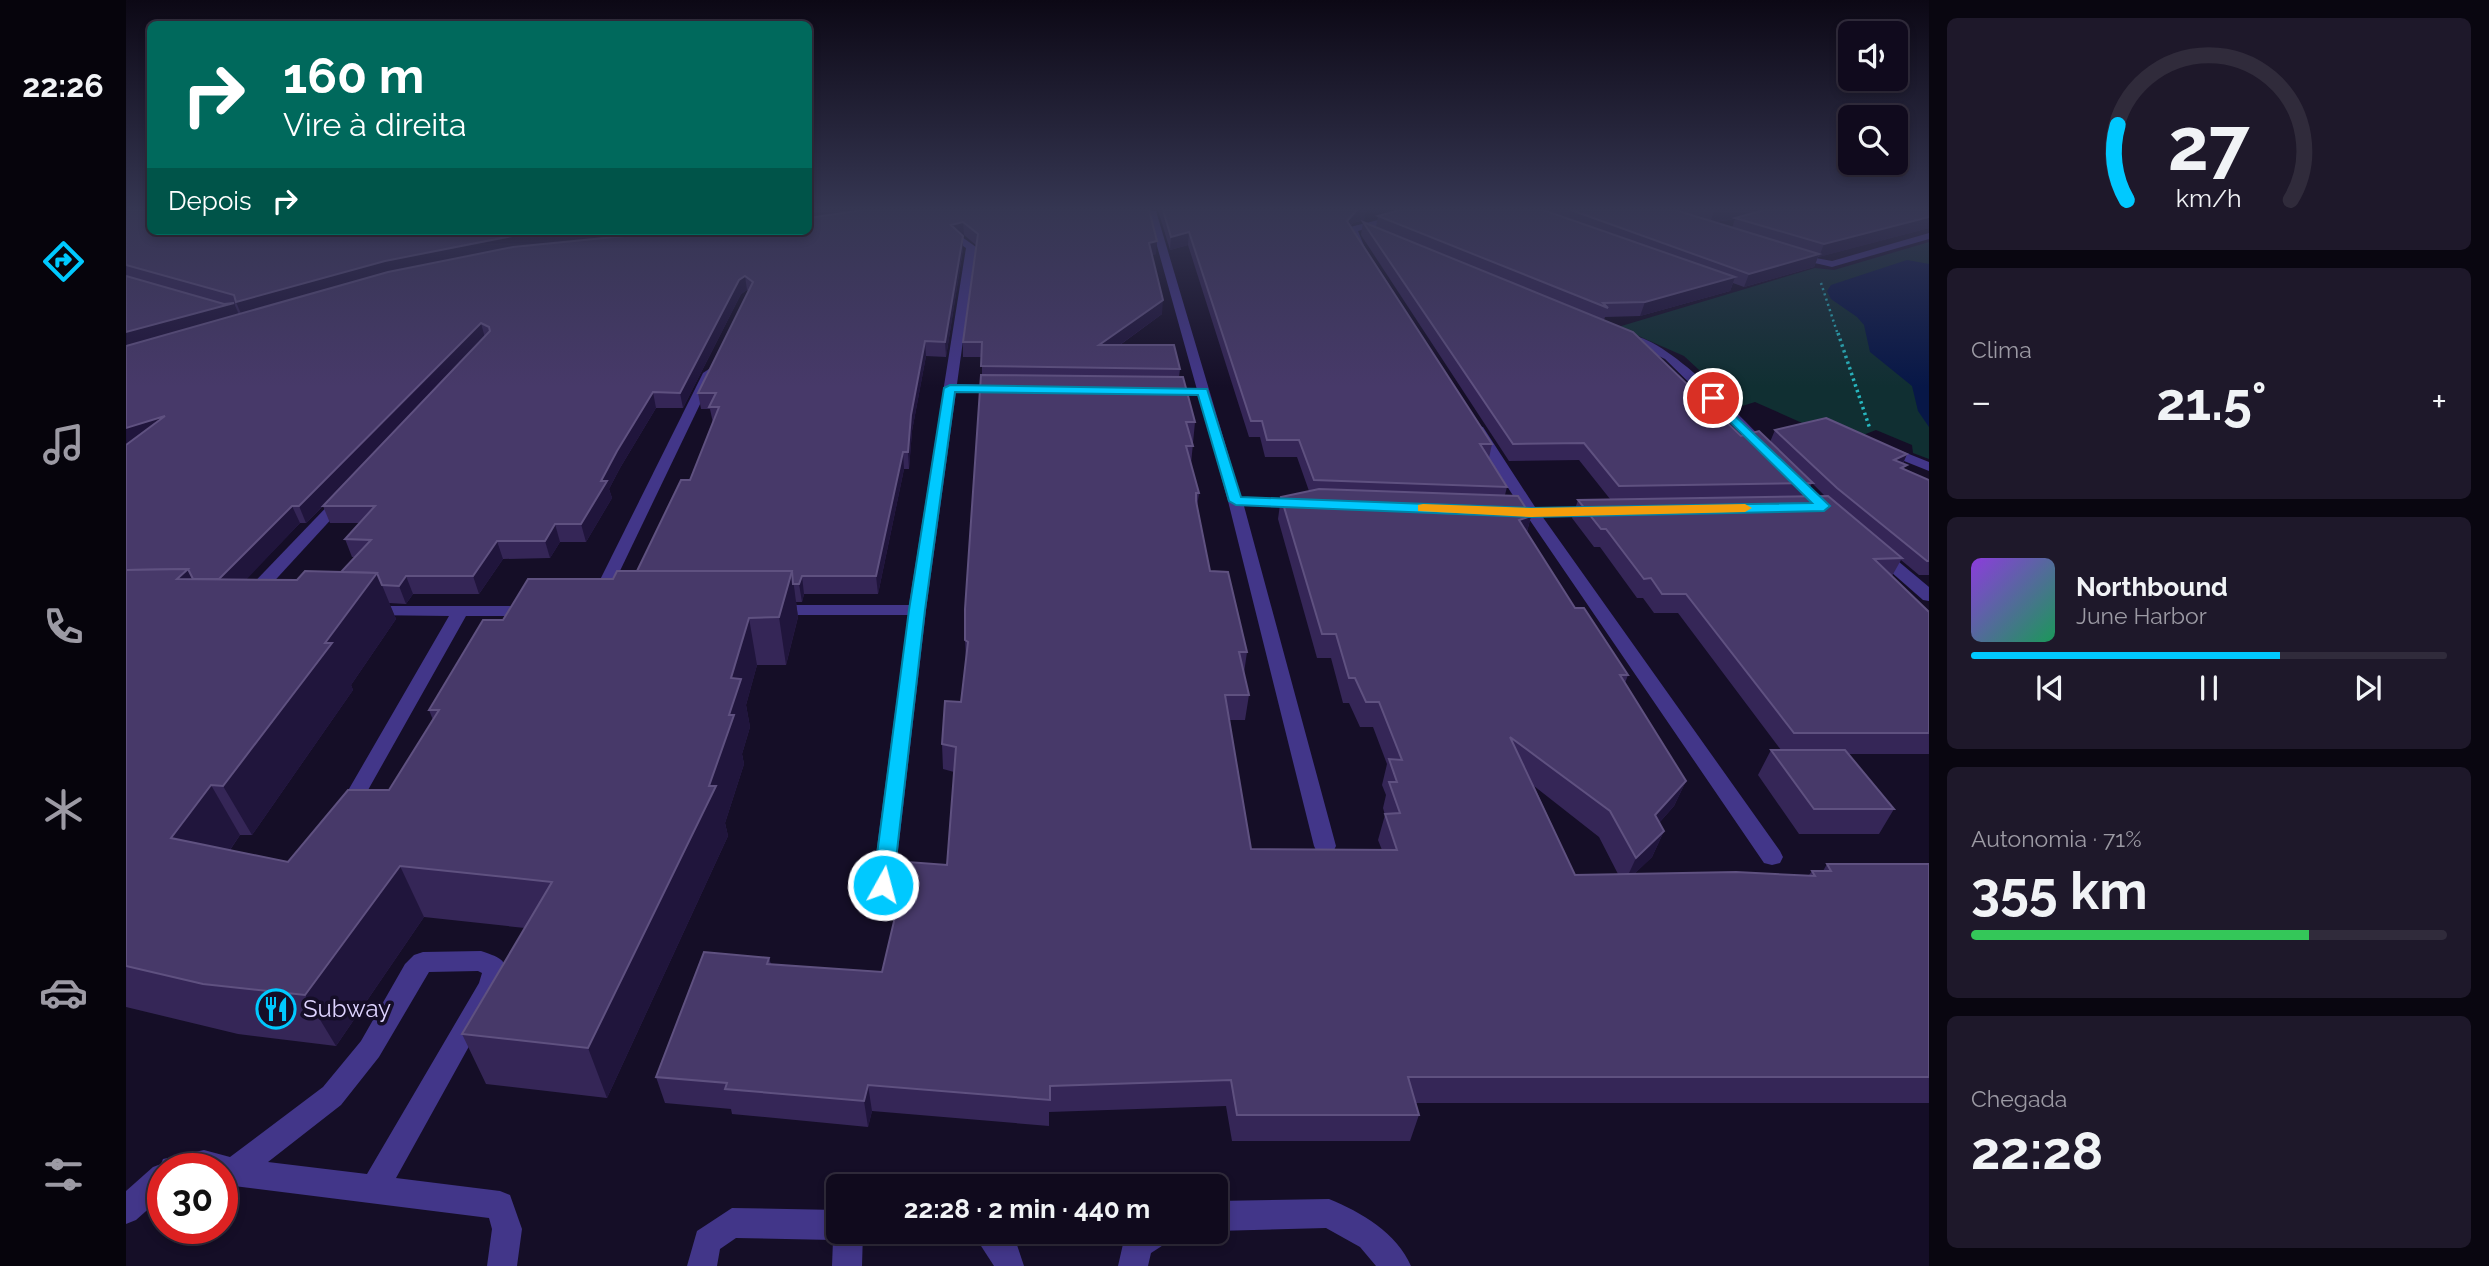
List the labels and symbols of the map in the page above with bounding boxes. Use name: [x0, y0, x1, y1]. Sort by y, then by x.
pin: [1683, 368, 1743, 428]
position arrow: [846, 848, 920, 922]
restaurant icon: Subway: [255, 988, 297, 1030]
place label: Subway: [303, 994, 391, 1023]
speed limit sign: 30: [147, 1153, 238, 1244]

